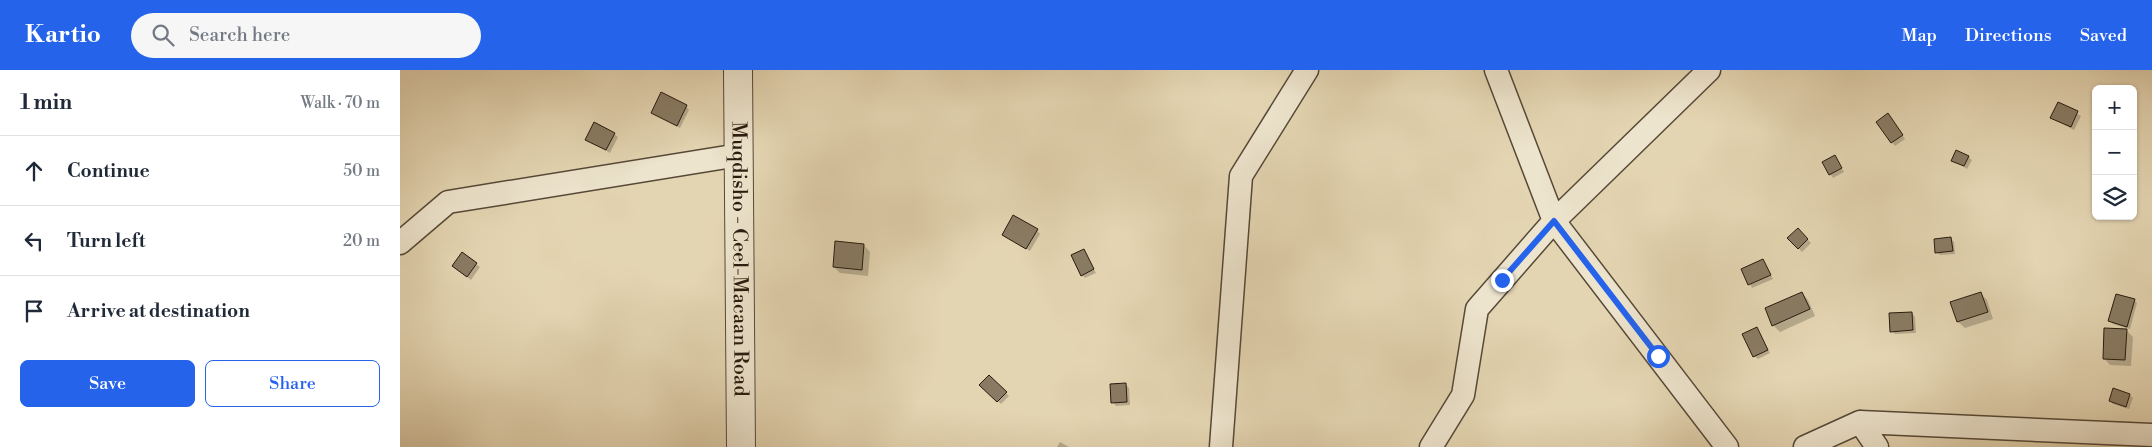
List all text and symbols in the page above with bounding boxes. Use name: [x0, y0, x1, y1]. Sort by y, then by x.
search box: [131, 13, 481, 58]
text: Kartio: [25, 20, 101, 50]
icon: search: [149, 21, 177, 49]
text: Search here: [189, 23, 290, 47]
text: Map: [1901, 24, 1937, 47]
text: Directions: [1965, 24, 2052, 47]
text: Saved: [2080, 24, 2127, 47]
map controls: [2092, 85, 2137, 220]
button: +: [2092, 85, 2137, 130]
text: 1 min: [20, 90, 72, 116]
text: Walk · 70 m: [300, 93, 380, 113]
street label: Muqdisho - Ceel-Macaan Road: [726, 121, 753, 397]
button: −: [2092, 130, 2137, 175]
icon: ahead: [20, 157, 48, 185]
text: Continue: [67, 159, 150, 183]
text: 50 m: [343, 161, 380, 181]
button: layers: [2092, 175, 2137, 220]
icon: left: [20, 227, 48, 255]
text: Turn left: [67, 229, 146, 253]
text: 20 m: [343, 231, 380, 251]
route end: [1491, 269, 1514, 292]
icon: arrive: [20, 297, 48, 325]
text: Arrive at destination: [67, 299, 250, 323]
route start: [1647, 345, 1670, 368]
button: Save: [20, 360, 195, 407]
button: Share: [205, 360, 380, 407]

